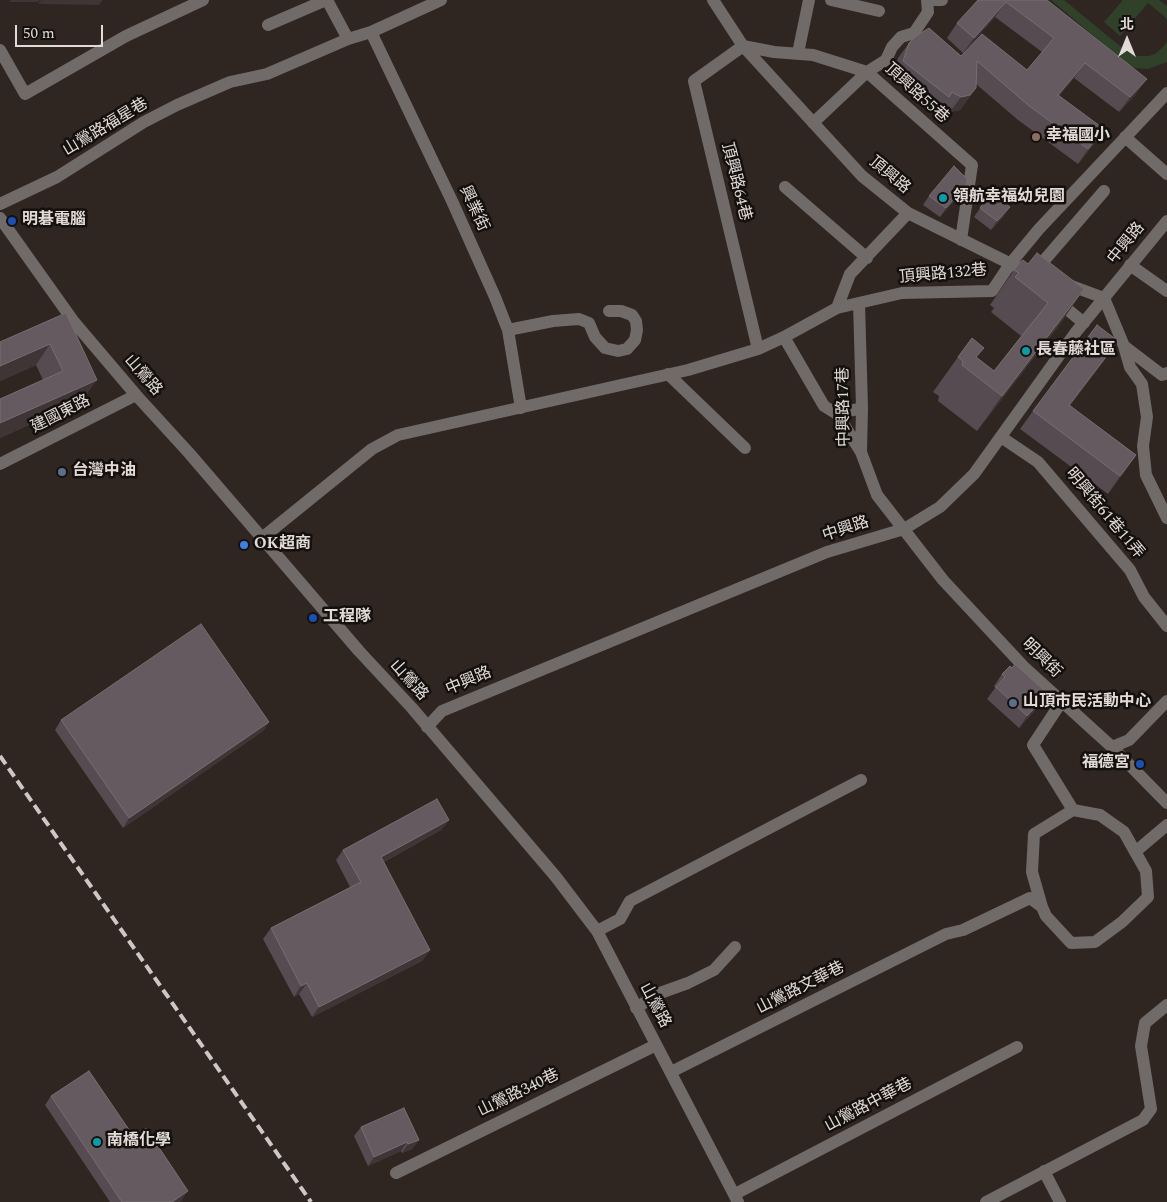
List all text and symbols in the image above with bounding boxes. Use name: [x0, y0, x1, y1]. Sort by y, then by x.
text: 北: [1120, 14, 1134, 35]
scale bar: [18, 15, 105, 47]
north arrow: [1102, 15, 1152, 65]
text: 50 m: [23, 22, 55, 45]
street label: 頂興路55巷: [880, 60, 952, 128]
street label: 山鶯路福星巷: [60, 95, 152, 161]
place label: 幸福國小: [1046, 127, 1110, 147]
marker: 幸福國小: [1030, 131, 1042, 143]
street label: 頂興路64巷: [716, 141, 754, 223]
street label: 頂興路: [864, 153, 914, 199]
street label: 興業街: [454, 183, 492, 235]
place label: 領航幸福幼兒園: [953, 188, 1065, 208]
marker: 領航幸福幼兒園: [937, 192, 949, 204]
place label: 明碁電腦: [22, 211, 86, 231]
marker: 明碁電腦: [6, 215, 18, 227]
street label: 中興路: [1104, 219, 1150, 269]
street label: 頂興路132巷: [898, 262, 988, 288]
place label: 長春藤社區: [1036, 341, 1116, 361]
marker: 長春藤社區: [1020, 345, 1032, 357]
street label: 山鶯路: [119, 352, 165, 400]
street label: 中興路17巷: [835, 367, 855, 447]
street label: 建國東路: [28, 392, 94, 438]
place label: 台灣中油: [72, 462, 136, 482]
street label: 明興街61巷11弄: [1061, 465, 1147, 563]
marker: 台灣中油: [56, 466, 68, 478]
street label: 中興路: [820, 513, 872, 547]
place label: OK超商: [254, 535, 311, 555]
marker: OK超商: [238, 539, 250, 551]
place label: 工程隊: [323, 608, 371, 628]
marker: 工程隊: [307, 612, 319, 624]
street label: 明興街: [1017, 635, 1065, 683]
street label: 山鶯路: [385, 657, 431, 705]
street label: 中興路: [443, 664, 495, 700]
place label: 山頂市民活動中心: [1023, 693, 1151, 713]
marker: 山頂市民活動中心: [1007, 697, 1019, 709]
place label: 福德宮: [1082, 754, 1130, 774]
marker: 福德宮: [1134, 758, 1146, 770]
street label: 山鶯路文華巷: [754, 959, 848, 1019]
street label: 山鶯路: [634, 980, 674, 1032]
street label: 山鶯路340巷: [475, 1066, 563, 1122]
street label: 山鶯路中華巷: [822, 1075, 916, 1137]
place label: 南橋化學: [107, 1132, 171, 1152]
marker: 南橋化學: [91, 1136, 103, 1148]

